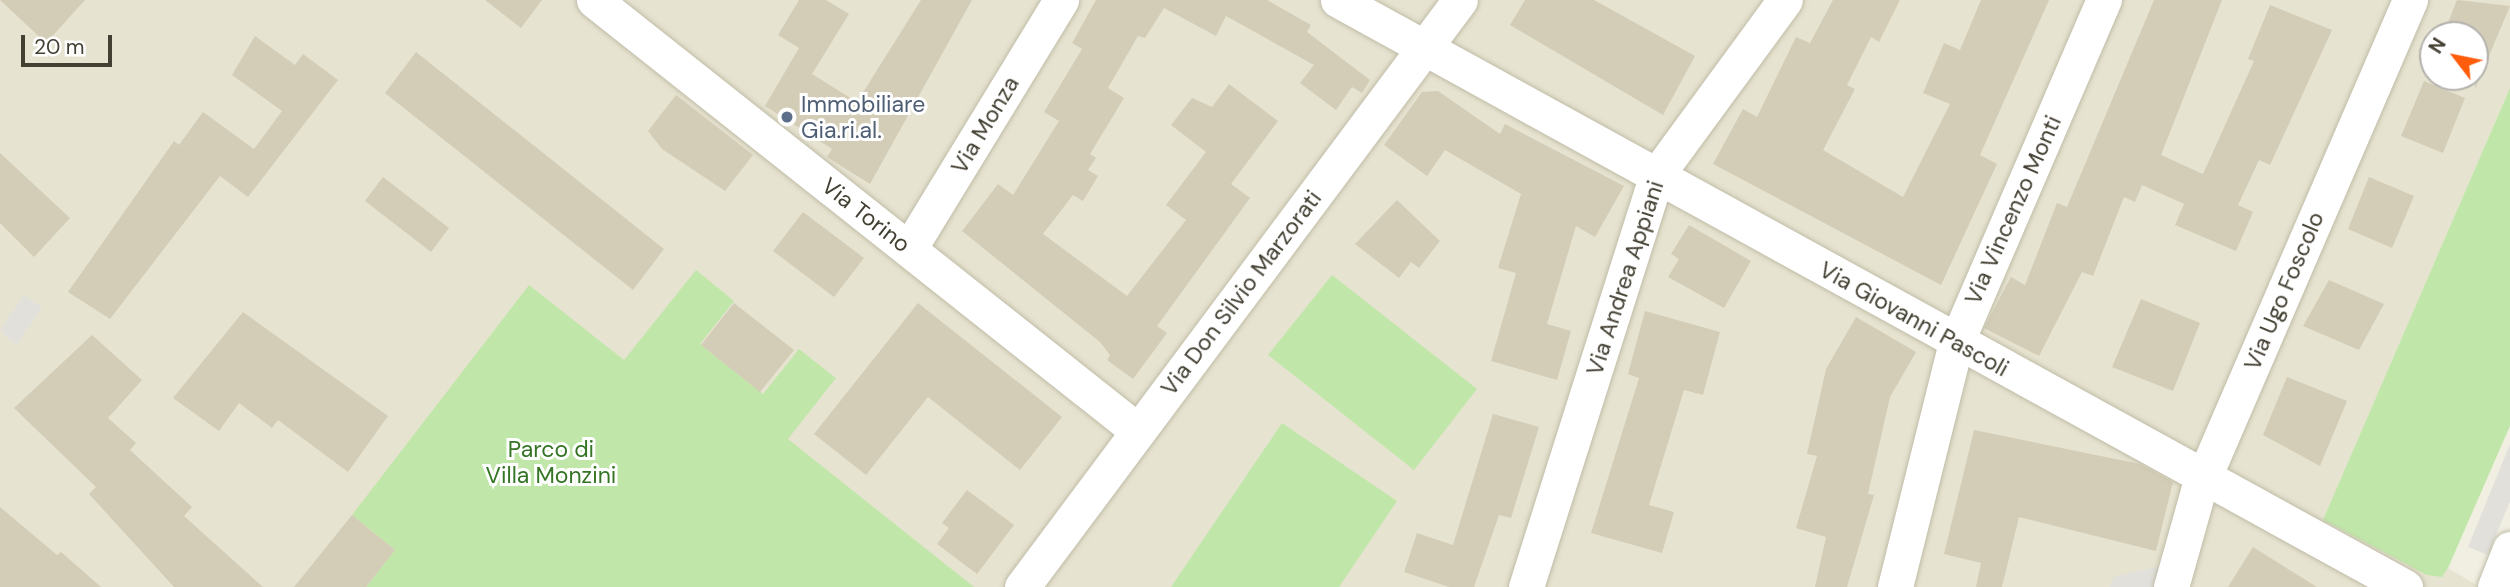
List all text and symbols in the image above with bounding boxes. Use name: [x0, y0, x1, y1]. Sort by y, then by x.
scale bar: [24, 21, 116, 65]
north arrow: [2419, 21, 2489, 91]
text: 20 m: [34, 33, 85, 61]
text: N: [2423, 33, 2452, 58]
street label: Via Monza: [945, 71, 1025, 179]
place label: Immobiliare Gia.ri.al.: [801, 90, 925, 144]
marker: Immobiliare Gia.ri.al.: [779, 109, 795, 125]
street label: Via Vincenzo Monti: [1959, 111, 2067, 309]
street label: Via Torino: [816, 172, 916, 258]
street label: Via Andrea Appiani: [1581, 177, 1669, 379]
street label: Via Don Silvio Marzorati: [1155, 185, 1327, 401]
street label: Via Ugo Foscolo: [2238, 208, 2330, 374]
street label: Via Giovanni Pascoli: [1815, 256, 2013, 382]
park label: Parco di Villa Monzini: [486, 435, 616, 489]

